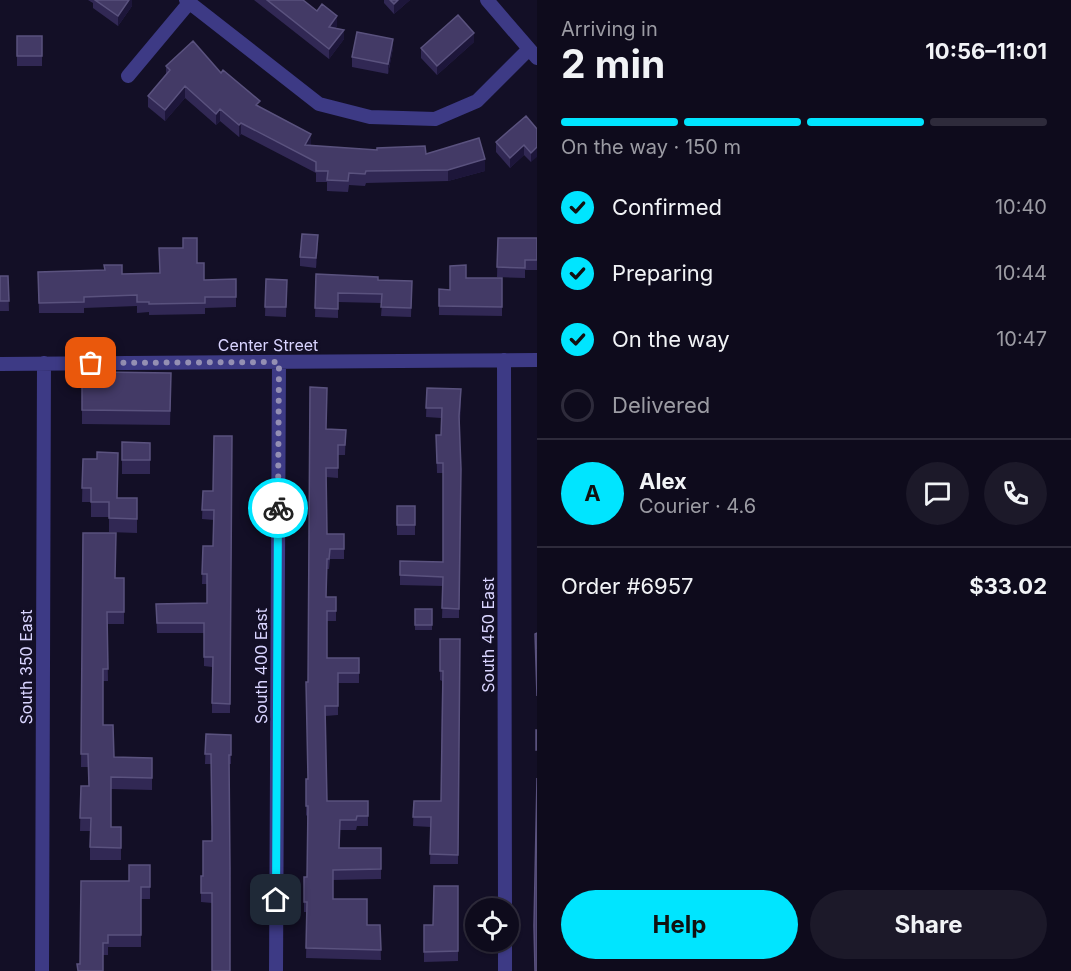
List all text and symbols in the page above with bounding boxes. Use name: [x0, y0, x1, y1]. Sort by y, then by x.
text: Arriving in: [561, 17, 658, 41]
text: 10:56–11:01: [925, 38, 1047, 64]
text: 2 min: [561, 40, 665, 87]
text: On the way · 150 m: [561, 135, 741, 159]
icon: check: [561, 191, 594, 224]
text: Confirmed: [612, 194, 722, 220]
text: 10:40: [995, 195, 1047, 219]
icon: check: [561, 257, 594, 290]
text: Preparing: [612, 260, 713, 286]
text: 10:44: [995, 261, 1047, 285]
icon: check: [561, 323, 594, 356]
text: On the way: [612, 326, 730, 352]
text: 10:47: [996, 327, 1047, 351]
street label: Center Street: [218, 335, 318, 355]
pin: [65, 337, 116, 388]
icon: bag: [74, 346, 107, 379]
text: Delivered: [612, 392, 710, 418]
button: chat: [906, 462, 969, 525]
button: phone: [984, 462, 1047, 525]
text: Alex: [639, 468, 687, 494]
courier: [248, 478, 308, 538]
text: A: [584, 480, 601, 506]
icon: bike: [262, 492, 295, 525]
text: Courier · 4.6: [639, 494, 756, 518]
text: Order #6957: [561, 573, 694, 599]
text: $33.02: [969, 573, 1047, 599]
street label: South 450 East: [478, 577, 498, 693]
street label: South 400 East: [251, 608, 271, 724]
street label: South 350 East: [16, 610, 36, 725]
pin: [250, 874, 301, 925]
icon: home: [259, 883, 292, 916]
button: Help: [561, 890, 798, 959]
button: Share: [810, 890, 1047, 959]
map controls: [465, 898, 519, 952]
button: locate: [465, 898, 519, 952]

